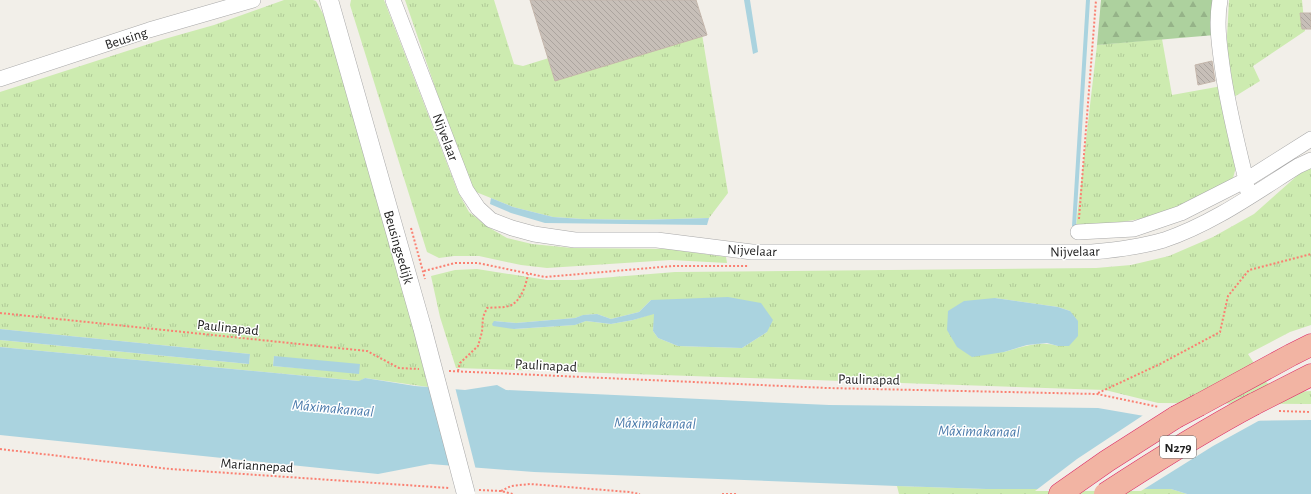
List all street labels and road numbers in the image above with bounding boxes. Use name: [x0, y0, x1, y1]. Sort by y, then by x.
street label: Beusing: [103, 26, 149, 52]
street label: Nijvelaar: [430, 112, 461, 163]
street label: Beusingsedijk: [381, 209, 415, 286]
street label: Nijvelaar: [727, 243, 778, 259]
street label: Nijvelaar: [1050, 245, 1100, 259]
street label: Paulinapad: [196, 318, 259, 338]
street label: Paulinapad: [515, 357, 577, 375]
street label: Paulinapad: [838, 372, 900, 388]
road number: N279: [1160, 436, 1196, 458]
street label: Mariannepad: [220, 456, 294, 476]

